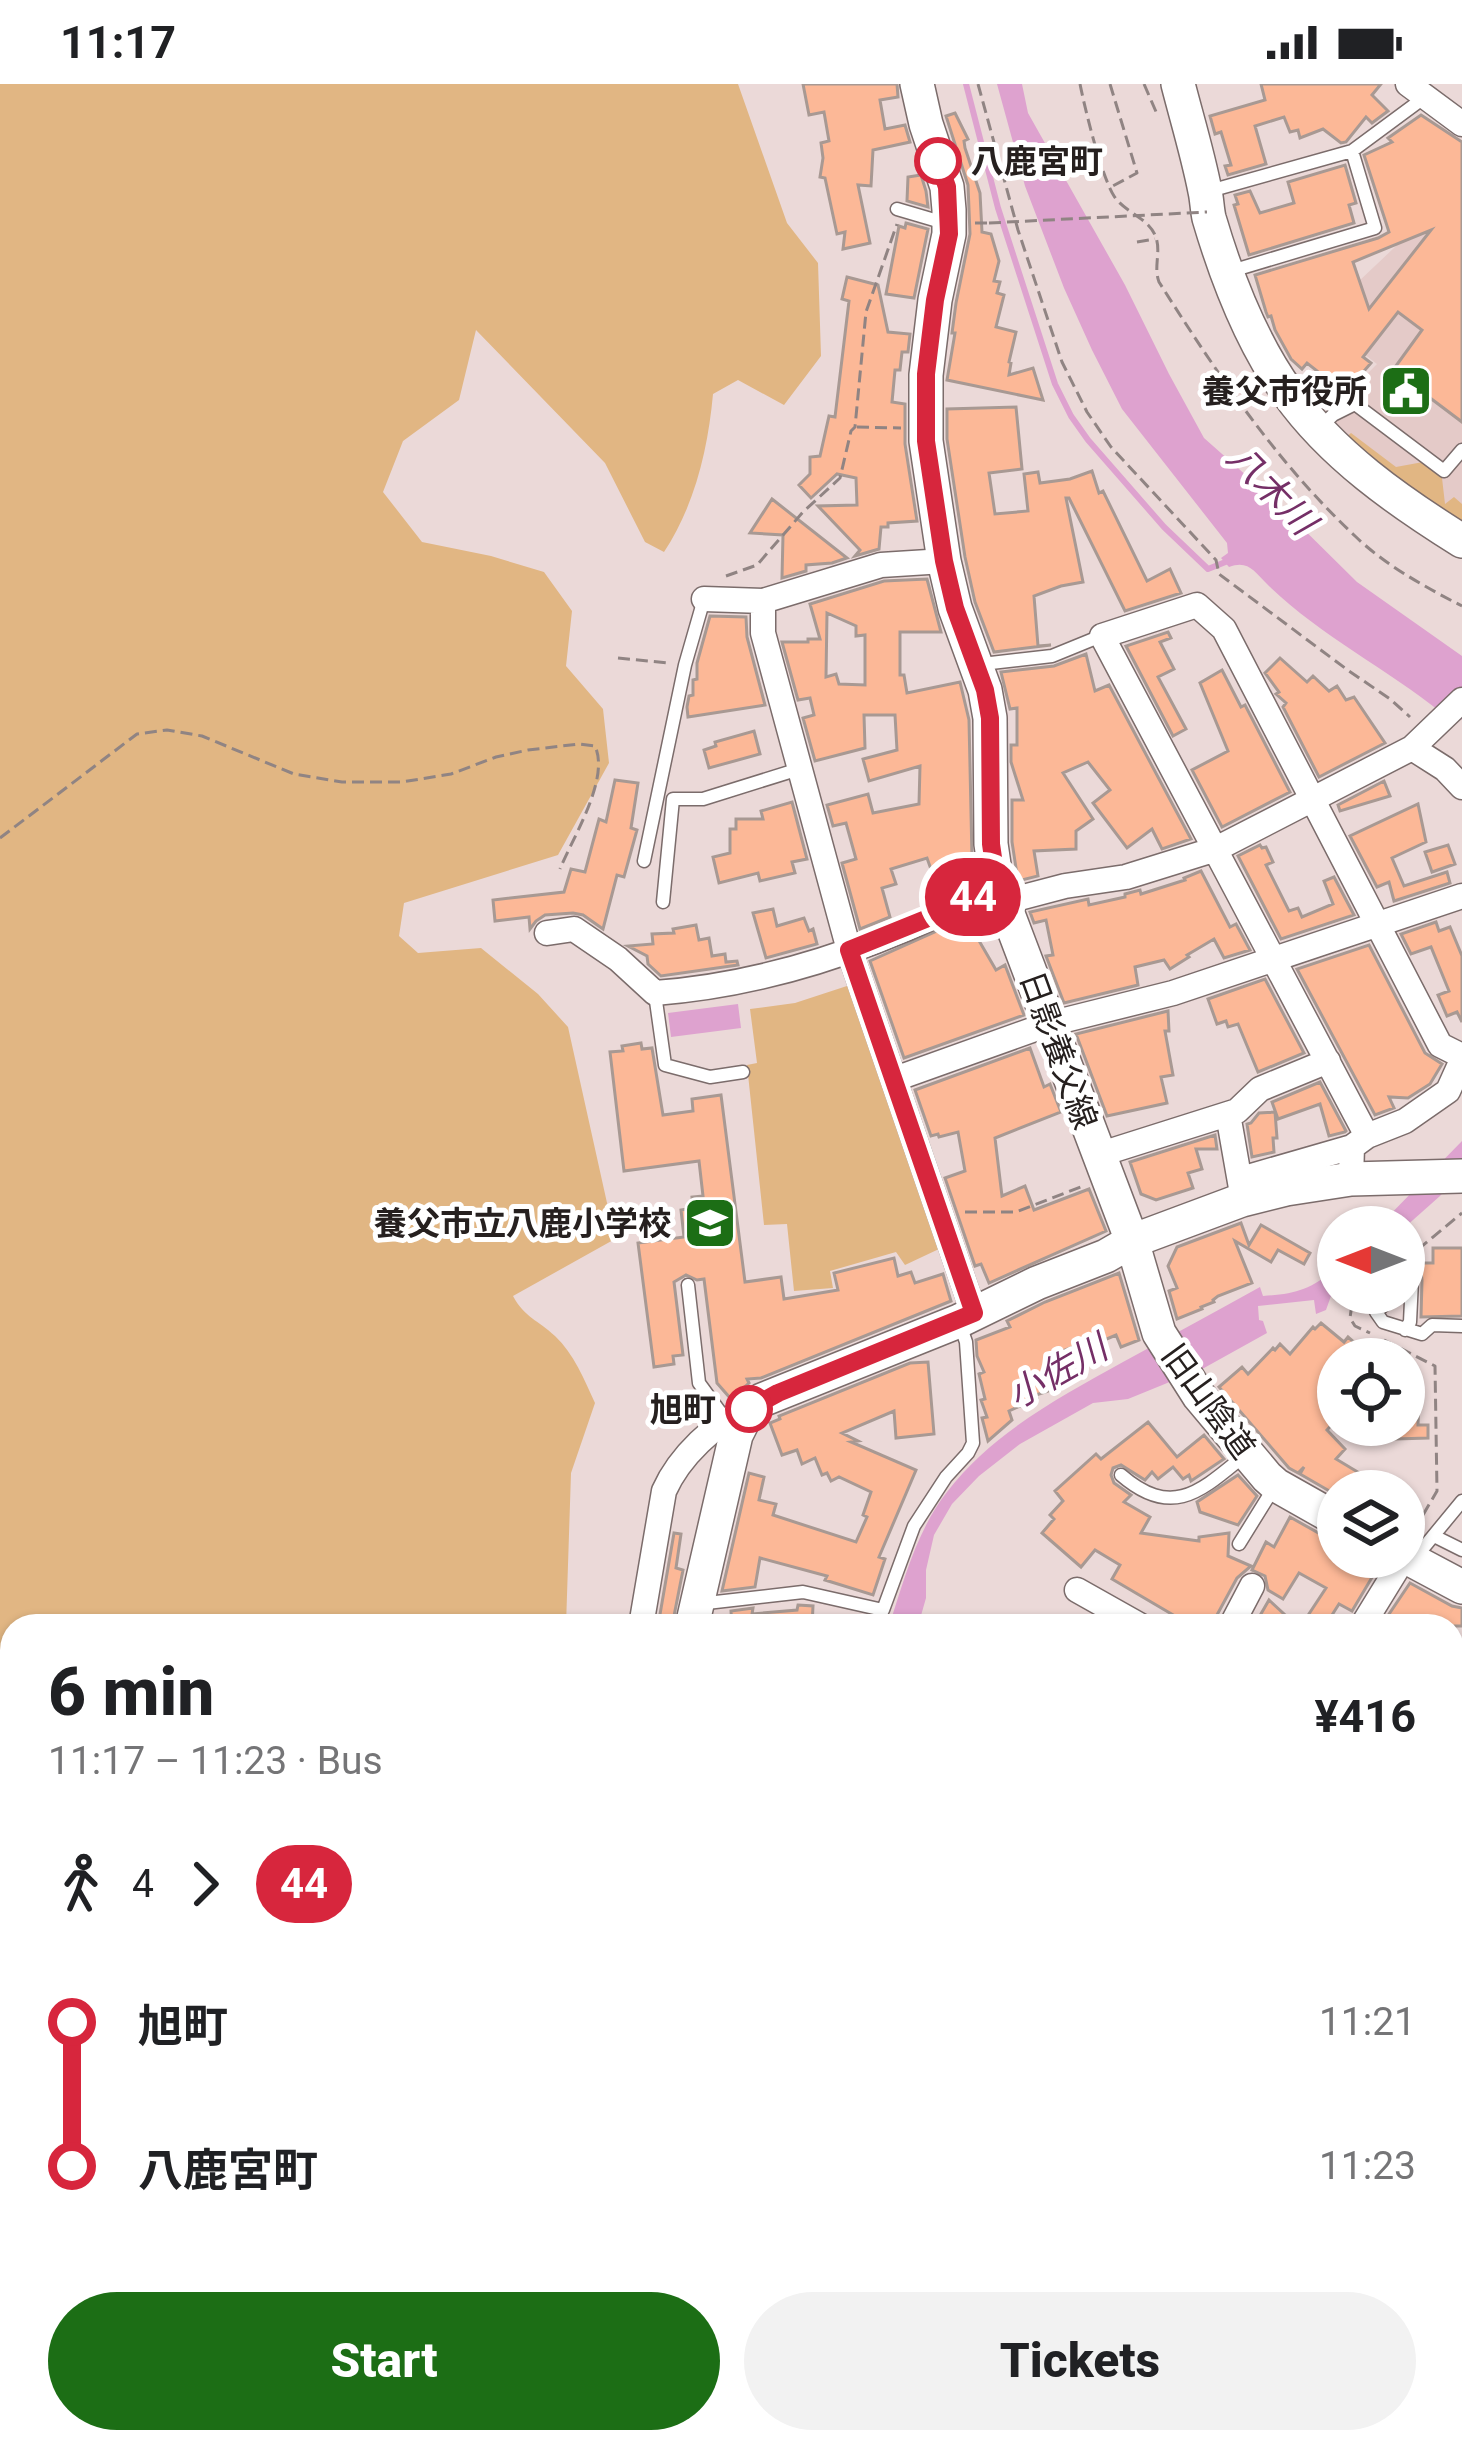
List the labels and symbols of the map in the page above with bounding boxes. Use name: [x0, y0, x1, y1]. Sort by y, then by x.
marker: 八鹿宮町: [916, 139, 960, 183]
place label: 八鹿宮町: [971, 142, 1103, 181]
public building icon: 養父市役所: [1378, 363, 1434, 419]
place label: 養父市役所: [1202, 372, 1367, 411]
water label: 八木川: [1219, 436, 1327, 546]
line badge: 44: [919, 858, 1027, 936]
street label: 日影養父線: [1012, 966, 1105, 1134]
school or university icon: 養父市立八鹿小学校: [682, 1195, 738, 1251]
place label: 養父市立八鹿小学校: [374, 1204, 671, 1243]
north arrow: [1317, 1206, 1425, 1314]
water label: 小佐川: [1000, 1325, 1118, 1417]
street label: 旧山陰道: [1154, 1336, 1263, 1466]
marker: 旭町: [727, 1387, 771, 1431]
place label: 旭町: [650, 1390, 716, 1429]

